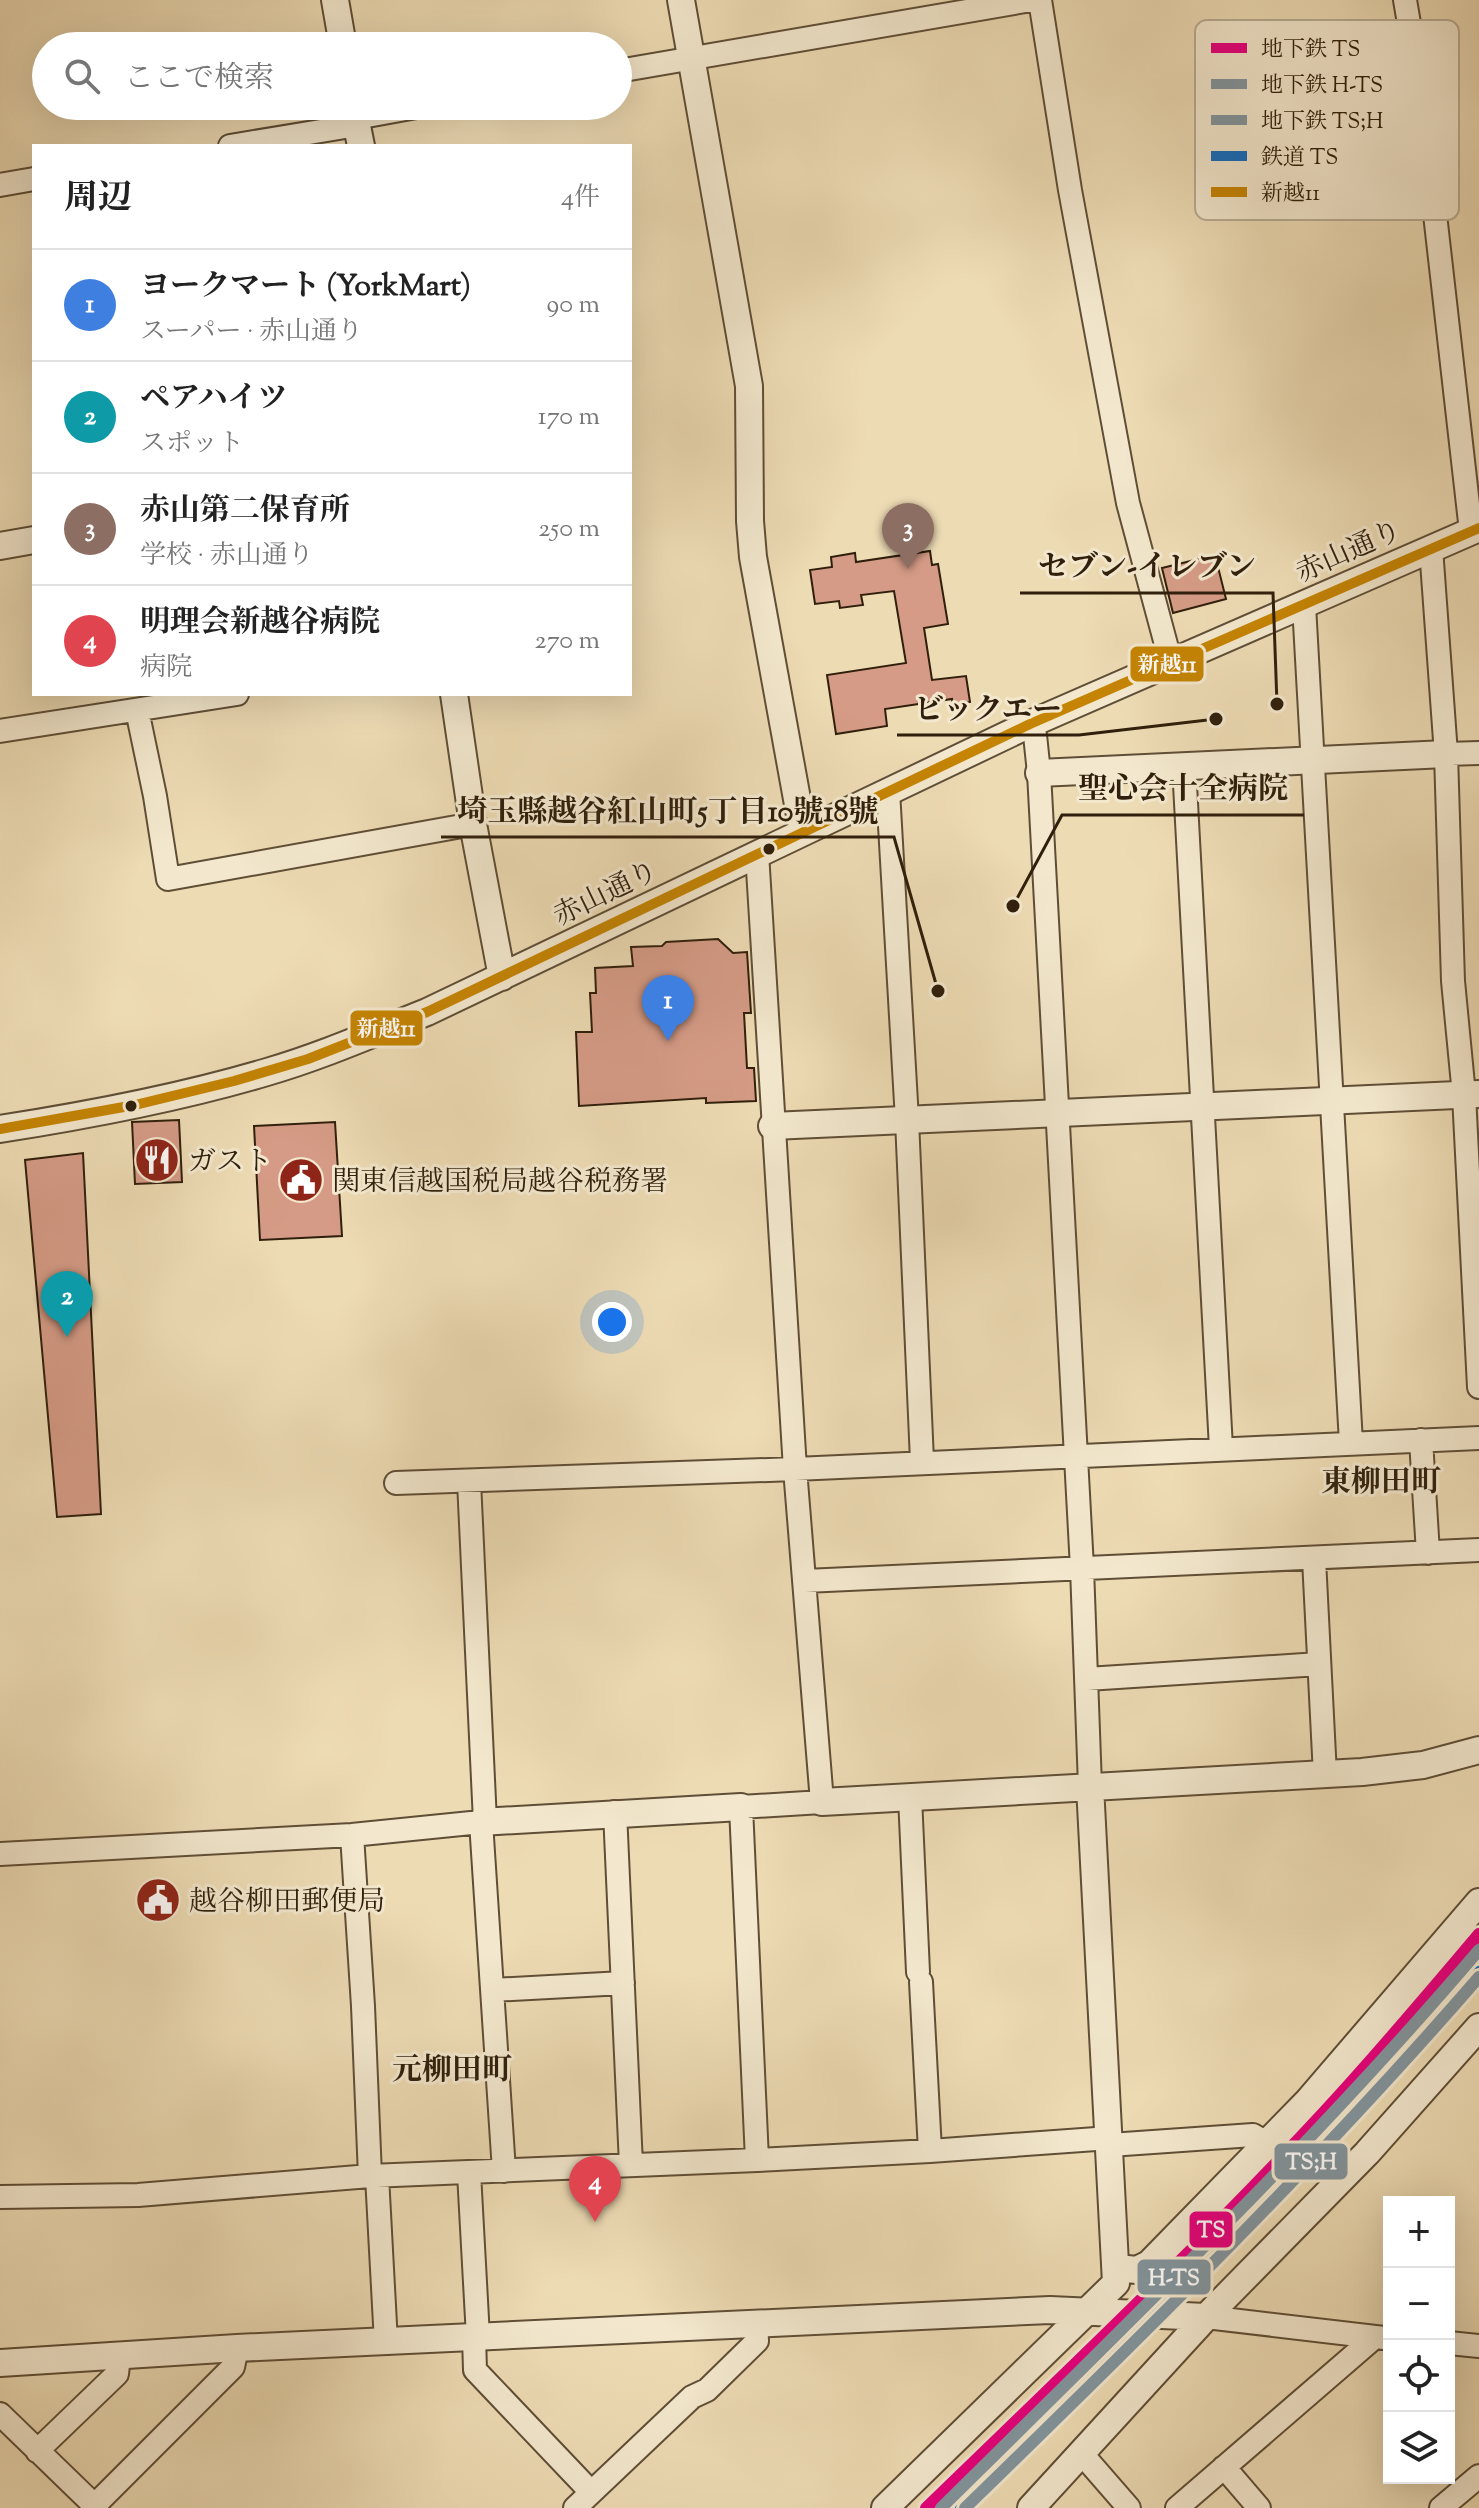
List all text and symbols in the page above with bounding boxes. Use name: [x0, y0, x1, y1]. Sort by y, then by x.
legend: [1195, 20, 1459, 220]
search box: [32, 32, 632, 120]
text: 地下鉄 TS: [1261, 35, 1360, 67]
icon: search: [60, 54, 104, 98]
text: ここで検索: [124, 58, 274, 101]
text: 地下鉄 H-TS: [1261, 71, 1383, 103]
text: 地下鉄 TS;H: [1261, 107, 1383, 139]
text: 鉄道 TS: [1261, 143, 1338, 175]
text: 周辺: [64, 175, 132, 224]
text: 新越11: [1261, 179, 1320, 211]
text: 4件: [561, 180, 600, 217]
text: ヨークマート (YorkMart): [140, 266, 471, 309]
text: 1: [86, 287, 94, 324]
text: 90 m: [547, 287, 600, 324]
text: スーパー · 赤山通り: [140, 314, 363, 351]
text: ペアハイツ: [140, 378, 288, 421]
text: 2: [84, 399, 96, 436]
text: 170 m: [538, 399, 600, 436]
text: スポット: [140, 426, 244, 463]
text: 赤山第二保育所: [140, 490, 350, 533]
pin: 3: [882, 503, 934, 569]
text: 3: [85, 511, 95, 548]
text: 250 m: [538, 511, 600, 548]
street label: 赤山通り: [1290, 512, 1409, 594]
text: 学校 · 赤山通り: [140, 538, 314, 575]
callout: セブン-イレブン: [1020, 539, 1273, 593]
text: セブン-イレブン: [1038, 547, 1256, 590]
text: 明理会新越谷病院: [140, 602, 380, 645]
text: 4: [83, 623, 97, 660]
text: 270 m: [535, 623, 600, 660]
line badge: 新越11: [1129, 645, 1205, 683]
text: 病院: [140, 650, 192, 687]
text: 新越11: [1138, 651, 1197, 683]
callout: ビックエー: [897, 681, 1079, 735]
text: ビックエー: [914, 690, 1062, 733]
callout: 聖心会十全病院: [1062, 761, 1304, 815]
text: 聖心会十全病院: [1078, 769, 1288, 812]
callout: 埼玉縣越谷紅山町5丁目10號18號: [441, 783, 894, 837]
text: 埼玉縣越谷紅山町5丁目10號18號: [457, 792, 879, 835]
unlabelled marker: [761, 841, 777, 857]
street label: 赤山通り: [547, 852, 665, 937]
pin: 1: [642, 975, 694, 1041]
line badge: 新越11: [349, 1009, 424, 1047]
text: 新越11: [357, 1015, 416, 1047]
unlabelled marker: [123, 1098, 139, 1114]
restaurant icon: ガスト: [133, 1136, 181, 1184]
place label: ガスト: [188, 1143, 272, 1183]
public building icon: 関東信越国税局越谷税務署: [277, 1156, 325, 1204]
place label: 関東信越国税局越谷税務署: [332, 1163, 668, 1203]
pin: 2: [41, 1271, 93, 1337]
your location: [592, 1302, 632, 1342]
district label: 東柳田町: [1321, 1462, 1441, 1505]
public building icon: 越谷柳田郵便局: [134, 1876, 182, 1924]
place label: 越谷柳田郵便局: [189, 1883, 385, 1923]
district label: 元柳田町: [392, 2050, 512, 2093]
line badge: TS;H: [1273, 2142, 1349, 2181]
text: TS;H: [1285, 2148, 1337, 2180]
pin: 4: [569, 2156, 621, 2222]
map controls: [1383, 2196, 1455, 2484]
button: +: [1383, 2196, 1455, 2268]
line badge: TS: [1188, 2210, 1234, 2249]
text: TS: [1197, 2216, 1225, 2248]
line badge: H-TS: [1136, 2258, 1212, 2296]
text: H-TS: [1148, 2264, 1200, 2296]
button: −: [1383, 2268, 1455, 2340]
button: locate: [1383, 2340, 1455, 2412]
button: layers: [1383, 2412, 1455, 2484]

